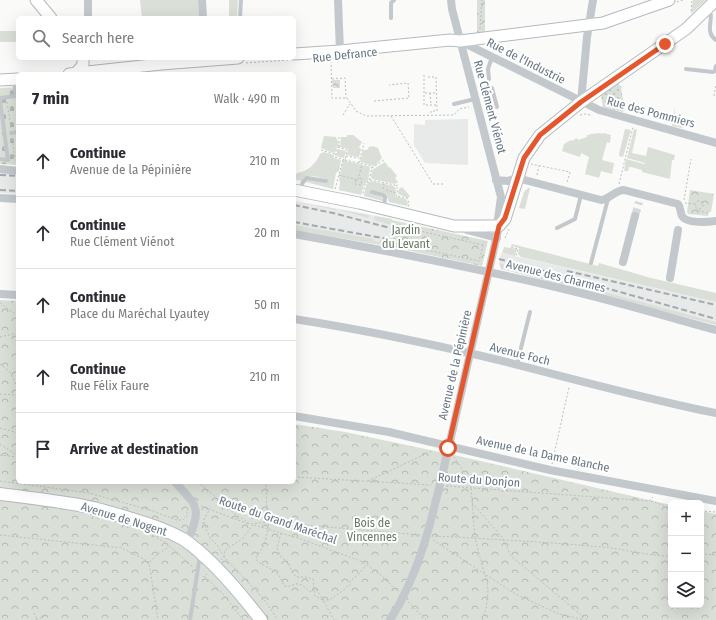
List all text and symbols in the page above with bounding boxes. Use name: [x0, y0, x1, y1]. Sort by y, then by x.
search box: [16, 16, 296, 60]
icon: search: [30, 27, 52, 49]
text: Search here: [62, 29, 134, 47]
street label: Rue de l'Industrie: [484, 35, 568, 87]
route end: [656, 35, 674, 53]
street label: Rue Defrance: [312, 45, 378, 65]
street label: Rue Clément Viénot: [471, 59, 509, 155]
text: 7 min: [32, 88, 69, 109]
text: Walk · 490 m: [214, 91, 280, 106]
street label: Rue des Pommiers: [605, 94, 697, 130]
text: Continue: [70, 144, 126, 162]
icon: ahead: [32, 150, 54, 172]
text: 210 m: [250, 153, 280, 168]
text: Avenue de la Pépinière: [70, 162, 192, 177]
text: Continue: [70, 216, 126, 234]
icon: ahead: [32, 222, 54, 244]
park label: Jardin du Levant: [382, 223, 430, 251]
text: 20 m: [254, 225, 280, 240]
text: Rue Clément Viénot: [70, 234, 174, 249]
street label: Avenue des Charmes: [505, 257, 607, 295]
text: Continue: [70, 288, 126, 306]
icon: ahead: [32, 294, 54, 316]
text: 50 m: [254, 297, 280, 312]
text: Place du Maréchal Lyautey: [70, 306, 209, 321]
street label: Avenue de la Pépinière: [436, 309, 474, 421]
street label: Avenue Foch: [488, 340, 552, 368]
text: Continue: [70, 360, 126, 378]
icon: ahead: [32, 366, 54, 388]
text: 210 m: [250, 369, 280, 384]
text: Rue Félix Faure: [70, 378, 149, 393]
street label: Avenue de la Dame Blanche: [475, 433, 611, 475]
icon: arrive: [32, 438, 54, 460]
route start: [439, 439, 457, 457]
text: Arrive at destination: [70, 440, 198, 458]
street label: Route du Donjon: [437, 470, 521, 490]
street label: Route du Grand Maréchal: [217, 493, 339, 547]
street label: Avenue de Nogent: [79, 499, 169, 539]
map controls: [668, 500, 704, 608]
button: +: [668, 500, 704, 536]
park label: Bois de Vincennes: [347, 516, 397, 544]
button: −: [668, 536, 704, 572]
button: layers: [668, 572, 704, 608]

